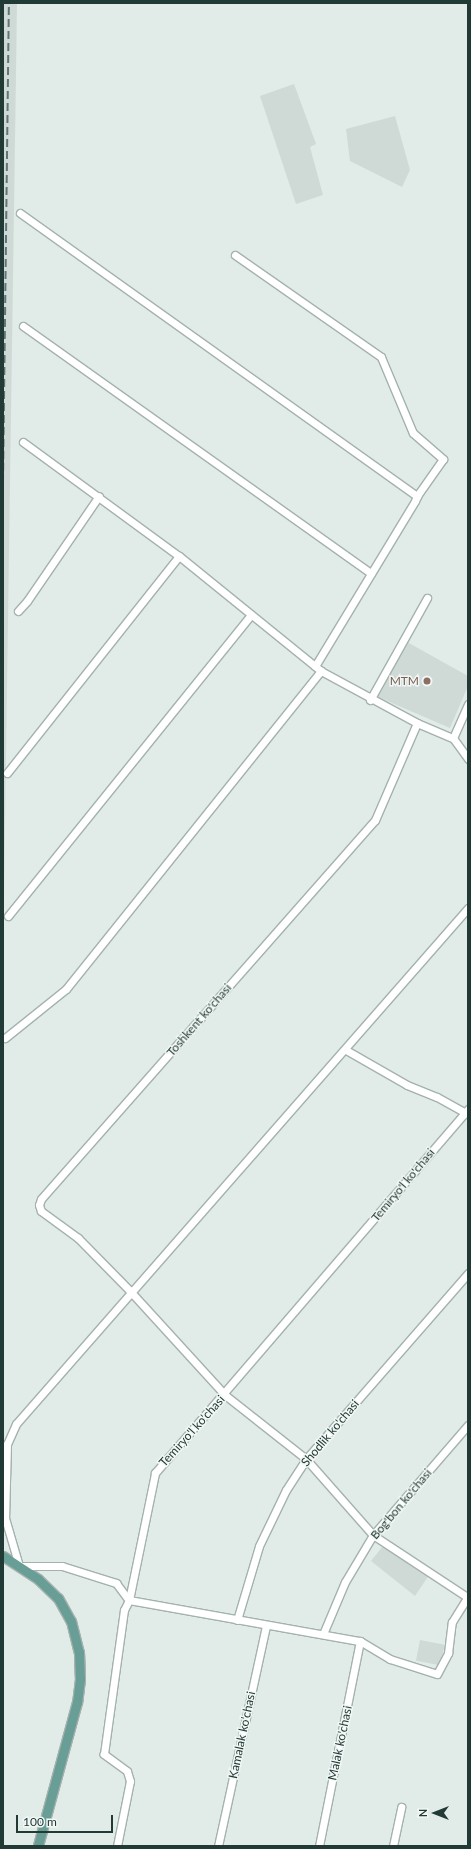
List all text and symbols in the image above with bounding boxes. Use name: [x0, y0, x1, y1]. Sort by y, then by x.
place label: MTM: [390, 674, 419, 688]
marker: MTM: [422, 676, 432, 686]
street label: Toshkent ko'chasi: [164, 981, 234, 1059]
street label: Temiryo'l ko'chasi: [368, 1146, 438, 1224]
street label: Temiryo'l ko'chasi: [156, 1392, 228, 1470]
street label: Shodlik ko'chasi: [298, 1397, 362, 1469]
street label: Bog'bon ko'chasi: [367, 1466, 435, 1542]
street label: Kamalak ko'chasi: [226, 1690, 258, 1780]
street label: Malak ko'chasi: [325, 1704, 355, 1782]
north arrow: [415, 1793, 455, 1833]
scale bar: [18, 1807, 115, 1833]
text: N: [416, 1809, 429, 1817]
text: 100 m: [23, 1814, 57, 1829]

